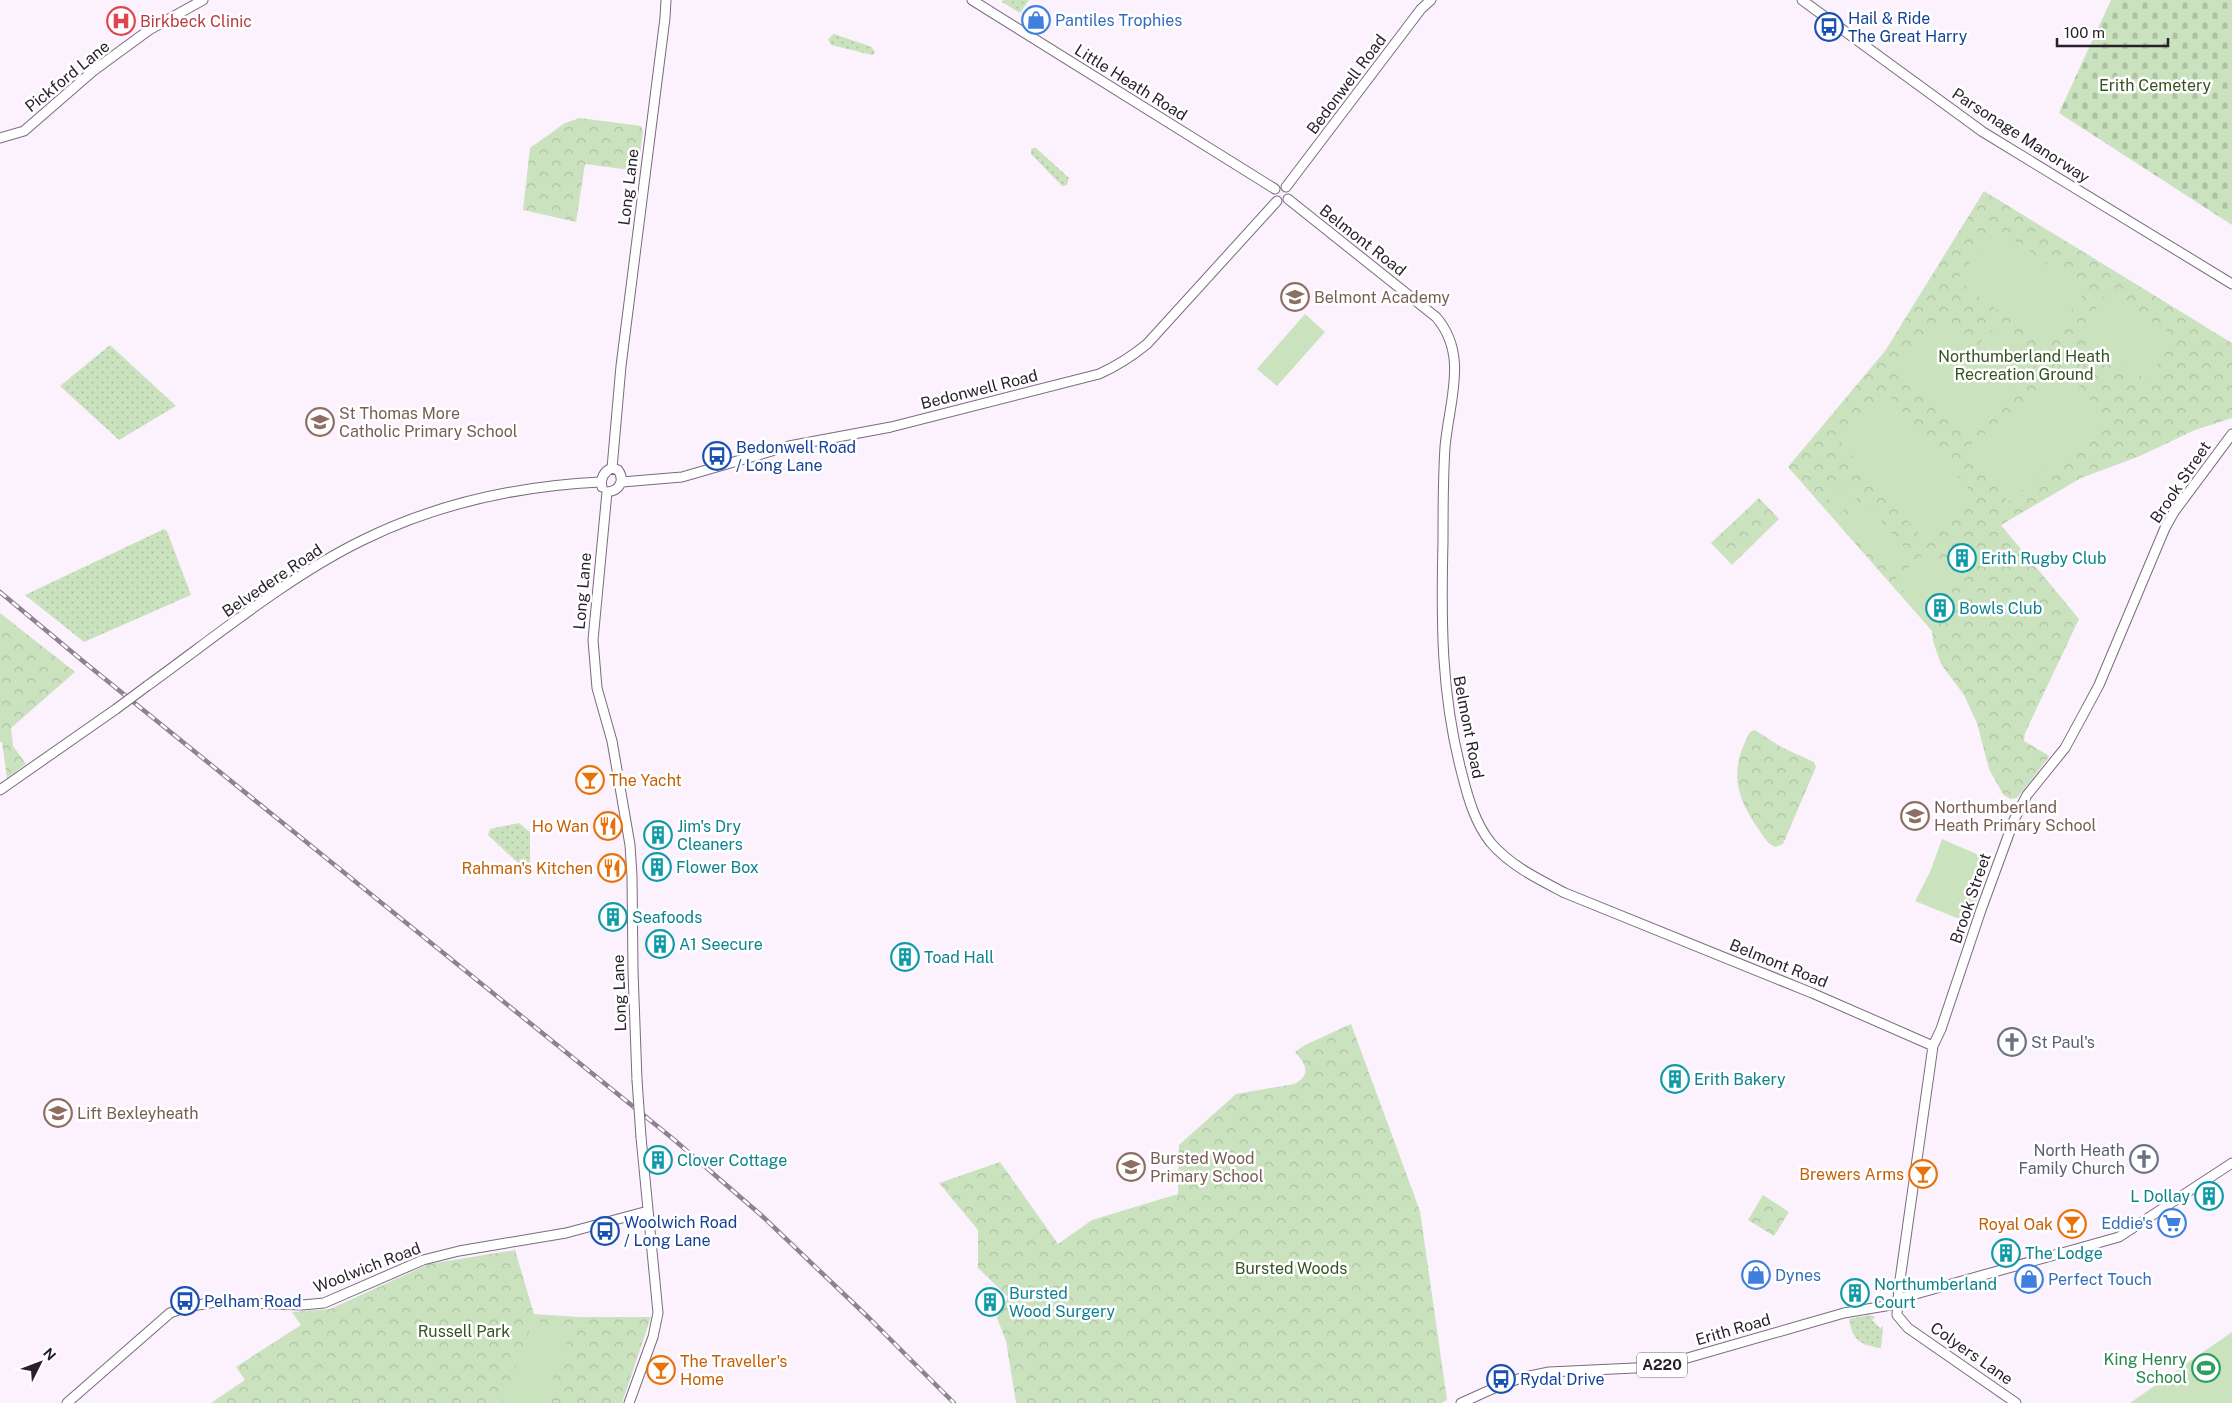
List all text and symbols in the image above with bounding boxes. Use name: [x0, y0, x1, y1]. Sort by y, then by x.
shop icon: Pantiles Trophies: [1021, 5, 1051, 35]
hospital icon: Birkbeck Clinic: [106, 6, 136, 36]
place label: Hail & Ride The Great Harry: [1848, 9, 1968, 46]
place label: Pantiles Trophies: [1055, 11, 1182, 30]
place label: Birkbeck Clinic: [140, 12, 252, 31]
bus stop icon: Hail & Ride The Great Harry: [1814, 12, 1844, 42]
scale bar: [2057, 15, 2168, 47]
text: 100 m: [2064, 24, 2105, 41]
street label: Bedonwell Road: [1303, 31, 1390, 138]
street label: Pickford Lane: [21, 37, 113, 116]
street label: Little Heath Road: [1071, 40, 1190, 125]
park label: Erith Cemetery: [2099, 76, 2211, 95]
street label: Parsonage Manorway: [1948, 84, 2093, 187]
street label: Long Lane: [614, 148, 643, 227]
street label: Belmont Road: [1316, 201, 1410, 280]
school or university icon: Belmont Academy: [1280, 282, 1310, 312]
place label: Belmont Academy: [1314, 288, 1450, 307]
park label: Northumberland Heath Recreation Ground: [1938, 347, 2110, 384]
street label: Bedonwell Road: [919, 366, 1040, 413]
place label: St Thomas More Catholic Primary School: [339, 404, 518, 441]
school or university icon: St Thomas More Catholic Primary School: [305, 407, 335, 437]
place label: Bedonwell Road / Long Lane: [736, 438, 856, 475]
street label: Brook Street: [2146, 438, 2215, 527]
bus stop icon: Bedonwell Road / Long Lane: [702, 441, 732, 471]
street label: Belvedere Road: [219, 540, 326, 621]
building icon: Erith Rugby Club: [1947, 543, 1977, 573]
place label: Erith Rugby Club: [1981, 549, 2107, 568]
street label: Long Lane: [570, 552, 595, 630]
building icon: Bowls Club: [1925, 593, 1955, 623]
place label: Bowls Club: [1959, 599, 2042, 618]
street label: Belmont Road: [1449, 674, 1488, 780]
bar icon: The Yacht: [575, 765, 605, 795]
place label: The Yacht: [609, 771, 682, 790]
place label: Northumberland Heath Primary School: [1934, 798, 2097, 835]
school or university icon: Northumberland Heath Primary School: [1900, 801, 1930, 831]
restaurant icon: Ho Wan: [593, 811, 623, 841]
place label: Ho Wan: [532, 817, 589, 836]
place label: Jim's Dry Cleaners: [677, 817, 743, 854]
building icon: Jim's Dry Cleaners: [643, 820, 673, 850]
street label: Brook Street: [1946, 850, 1995, 946]
building icon: Flower Box: [642, 852, 672, 882]
restaurant icon: Rahman's Kitchen: [597, 853, 627, 883]
place label: Flower Box: [676, 858, 759, 877]
place label: Rahman's Kitchen: [462, 859, 593, 878]
building icon: Seafoods: [598, 902, 628, 932]
place label: Seafoods: [632, 908, 702, 927]
building icon: A1 Seecure: [645, 929, 675, 959]
place label: A1 Seecure: [679, 935, 763, 954]
street label: Belmont Road: [1727, 935, 1831, 992]
building icon: Toad Hall: [890, 942, 920, 972]
place label: Toad Hall: [924, 948, 994, 967]
street label: Long Lane: [609, 954, 630, 1032]
church icon: St Paul's: [1997, 1027, 2027, 1057]
place label: St Paul's: [2031, 1033, 2095, 1052]
building icon: Erith Bakery: [1660, 1064, 1690, 1094]
place label: Erith Bakery: [1694, 1070, 1786, 1089]
school or university icon: Lift Bexleyheath: [43, 1098, 73, 1128]
place label: Lift Bexleyheath: [77, 1104, 199, 1123]
place label: North Heath Family Church: [2018, 1141, 2125, 1178]
church icon: North Heath Family Church: [2129, 1144, 2159, 1174]
building icon: Clover Cottage: [643, 1145, 673, 1175]
place label: Bursted Wood Primary School: [1150, 1149, 1264, 1186]
place label: Clover Cottage: [677, 1151, 787, 1170]
school or university icon: Bursted Wood Primary School: [1116, 1152, 1146, 1182]
bar icon: Brewers Arms: [1908, 1159, 1938, 1189]
place label: Brewers Arms: [1799, 1165, 1904, 1184]
building icon: L Dollay: [2194, 1181, 2224, 1211]
place label: L Dollay: [2130, 1187, 2190, 1206]
supermarket icon: Eddie's: [2157, 1208, 2187, 1238]
bar icon: Royal Oak: [2057, 1209, 2087, 1239]
place label: Woolwich Road / Long Lane: [624, 1213, 737, 1250]
place label: Eddie's: [2101, 1214, 2153, 1233]
place label: Royal Oak: [1978, 1215, 2053, 1234]
bus stop icon: Woolwich Road / Long Lane: [590, 1216, 620, 1246]
street label: Woolwich Road: [311, 1238, 423, 1297]
building icon: The Lodge: [1991, 1238, 2021, 1268]
place label: The Lodge: [2025, 1244, 2103, 1263]
park label: Bursted Woods: [1235, 1259, 1347, 1278]
shop icon: Dynes: [1741, 1260, 1771, 1290]
shop icon: Perfect Touch: [2014, 1264, 2044, 1294]
place label: Dynes: [1775, 1266, 1821, 1285]
place label: Perfect Touch: [2048, 1270, 2152, 1289]
place label: Northumberland Court: [1874, 1275, 1997, 1312]
building icon: Northumberland Court: [1840, 1278, 1870, 1308]
place label: Bursted Wood Surgery: [1009, 1284, 1115, 1321]
bus stop icon: Pelham Road: [170, 1286, 200, 1316]
building icon: Bursted Wood Surgery: [975, 1287, 1005, 1317]
place label: Pelham Road: [204, 1292, 302, 1311]
street label: Erith Road: [1693, 1310, 1773, 1349]
street label: Colyers Lane: [1927, 1318, 2017, 1389]
park label: Russell Park: [418, 1322, 510, 1341]
north arrow: [15, 1338, 65, 1388]
text: N: [40, 1345, 59, 1364]
place label: King Henry School: [2103, 1350, 2187, 1387]
place label: The Traveller's Home: [680, 1352, 787, 1389]
road number: A220: [1637, 1352, 1687, 1378]
sports icon: King Henry School: [2191, 1353, 2221, 1383]
bar icon: The Traveller's Home: [646, 1355, 676, 1385]
bus stop icon: Rydal Drive: [1486, 1364, 1516, 1394]
place label: Rydal Drive: [1520, 1370, 1605, 1389]

